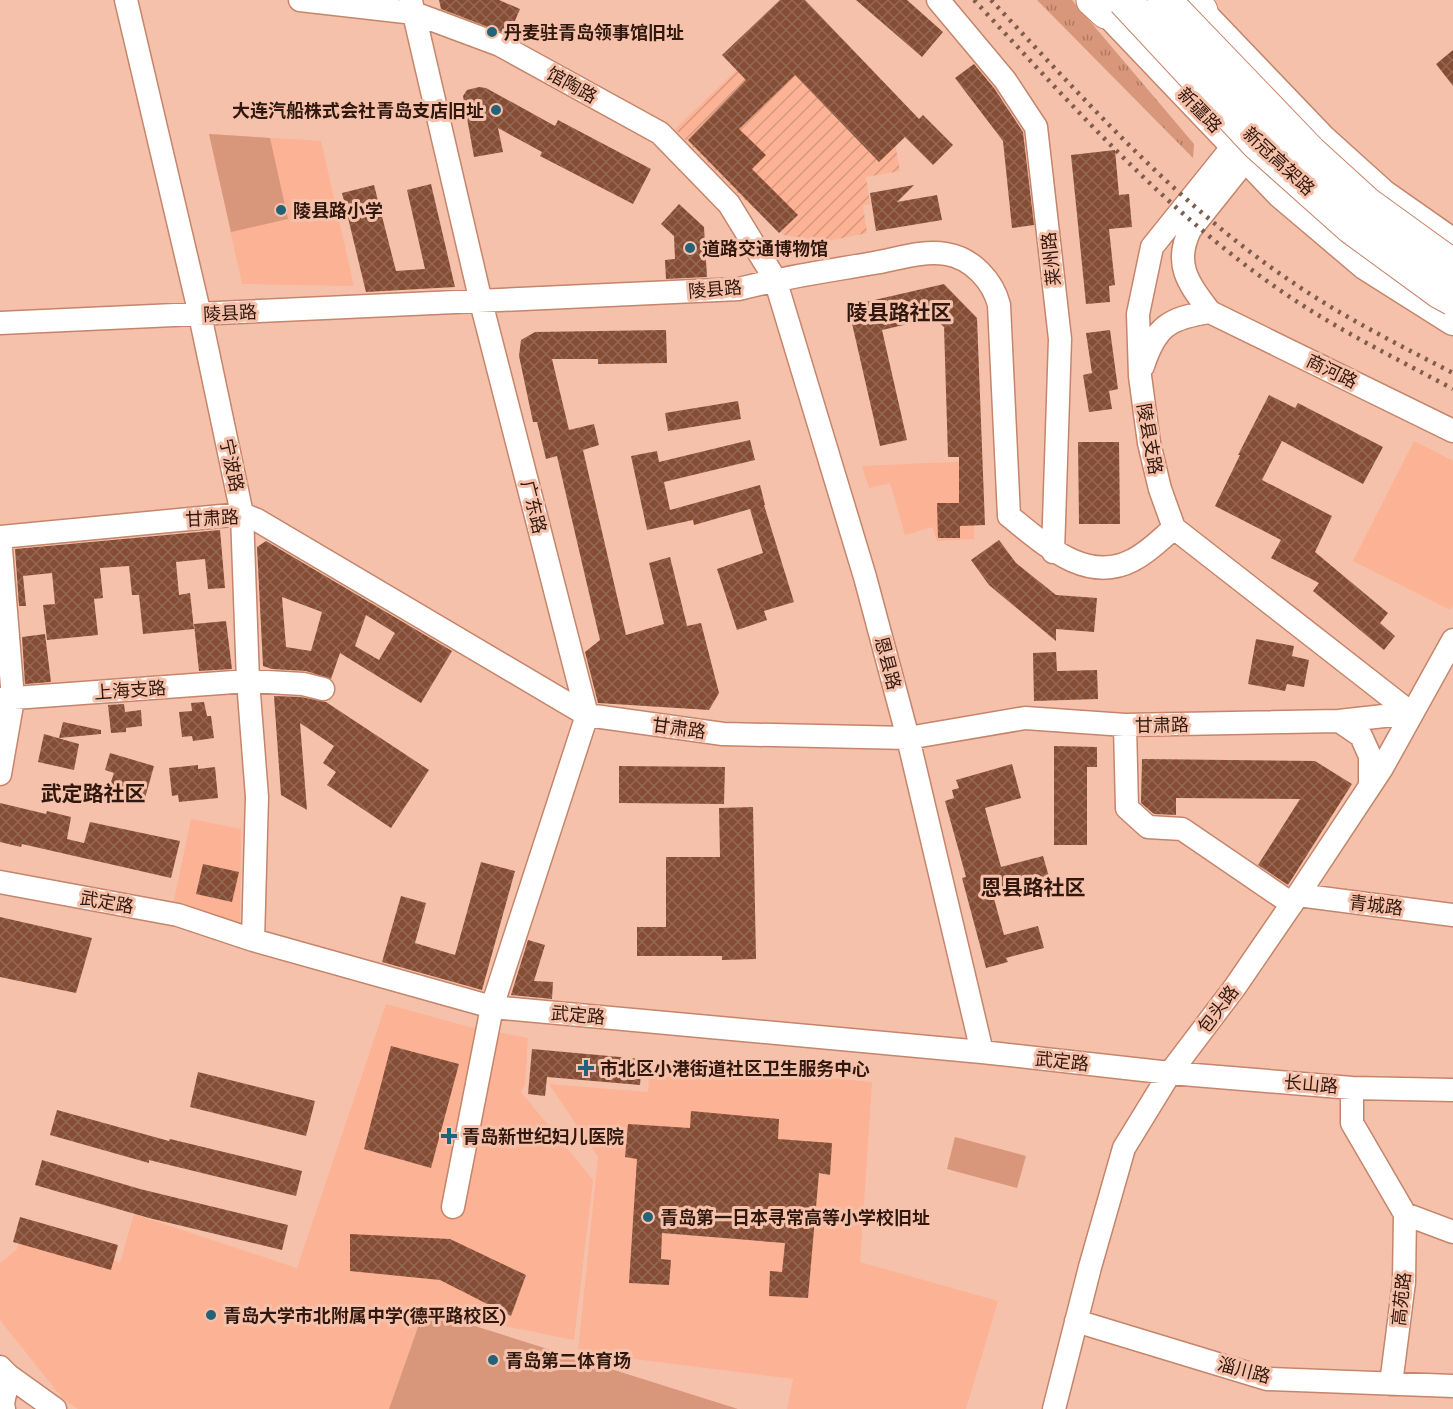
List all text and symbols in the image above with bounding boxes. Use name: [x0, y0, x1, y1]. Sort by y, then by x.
place label: 丹麦驻青岛领事馆旧址: [504, 21, 684, 44]
marker: 丹麦驻青岛领事馆旧址: [485, 25, 499, 39]
street label: 馆陶路: [543, 62, 601, 108]
street label: 新疆路: [1173, 83, 1227, 137]
place label: 大连汽船株式会社青岛支店旧址: [232, 99, 484, 122]
marker: 大连汽船株式会社青岛支店旧址: [489, 103, 503, 117]
street label: 新冠高架路: [1238, 122, 1320, 200]
place label: 陵县路小学: [293, 199, 383, 222]
marker: 陵县路小学: [274, 203, 288, 217]
street label: 莱州路: [1037, 231, 1065, 287]
place label: 道路交通博物馆: [702, 237, 828, 260]
marker: 道路交通博物馆: [683, 241, 697, 255]
street label: 陵县路: [687, 275, 743, 303]
district label: 陵县路社区: [847, 299, 952, 325]
street label: 陵县路: [202, 300, 258, 326]
street label: 商河路: [1303, 349, 1361, 393]
street label: 陵县支路: [1132, 402, 1168, 476]
street label: 宁波路: [215, 436, 249, 494]
street label: 广东路: [516, 478, 552, 536]
street label: 甘肃路: [184, 505, 240, 531]
street label: 恩县路: [870, 634, 906, 692]
street label: 上海支路: [93, 676, 167, 704]
street label: 甘肃路: [651, 713, 707, 743]
street label: 甘肃路: [1135, 713, 1189, 737]
district label: 武定路社区: [41, 780, 146, 806]
district label: 恩县路社区: [981, 874, 1086, 900]
street label: 武定路: [78, 886, 136, 918]
street label: 青城路: [1348, 890, 1404, 920]
street label: 包头路: [1193, 981, 1243, 1037]
street label: 武定路: [550, 1001, 606, 1029]
street label: 武定路: [1034, 1047, 1090, 1075]
place label: 市北区小港街道社区卫生服务中心: [600, 1057, 870, 1080]
marker: 市北区小港街道社区卫生服务中心: [577, 1059, 595, 1077]
street label: 长山路: [1283, 1070, 1339, 1098]
place label: 青岛新世纪妇儿医院: [462, 1125, 624, 1148]
marker: 青岛新世纪妇儿医院: [440, 1127, 458, 1145]
place label: 青岛第一日本寻常高等小学校旧址: [660, 1206, 930, 1229]
marker: 青岛第一日本寻常高等小学校旧址: [641, 1210, 655, 1224]
street label: 高苑路: [1387, 1271, 1415, 1327]
place label: 青岛大学市北附属中学(德平路校区): [223, 1304, 506, 1327]
marker: 青岛大学市北附属中学(德平路校区): [204, 1308, 218, 1322]
place label: 青岛第二体育场: [505, 1349, 631, 1372]
street label: 淄川路: [1215, 1352, 1273, 1388]
marker: 青岛第二体育场: [486, 1353, 500, 1367]

